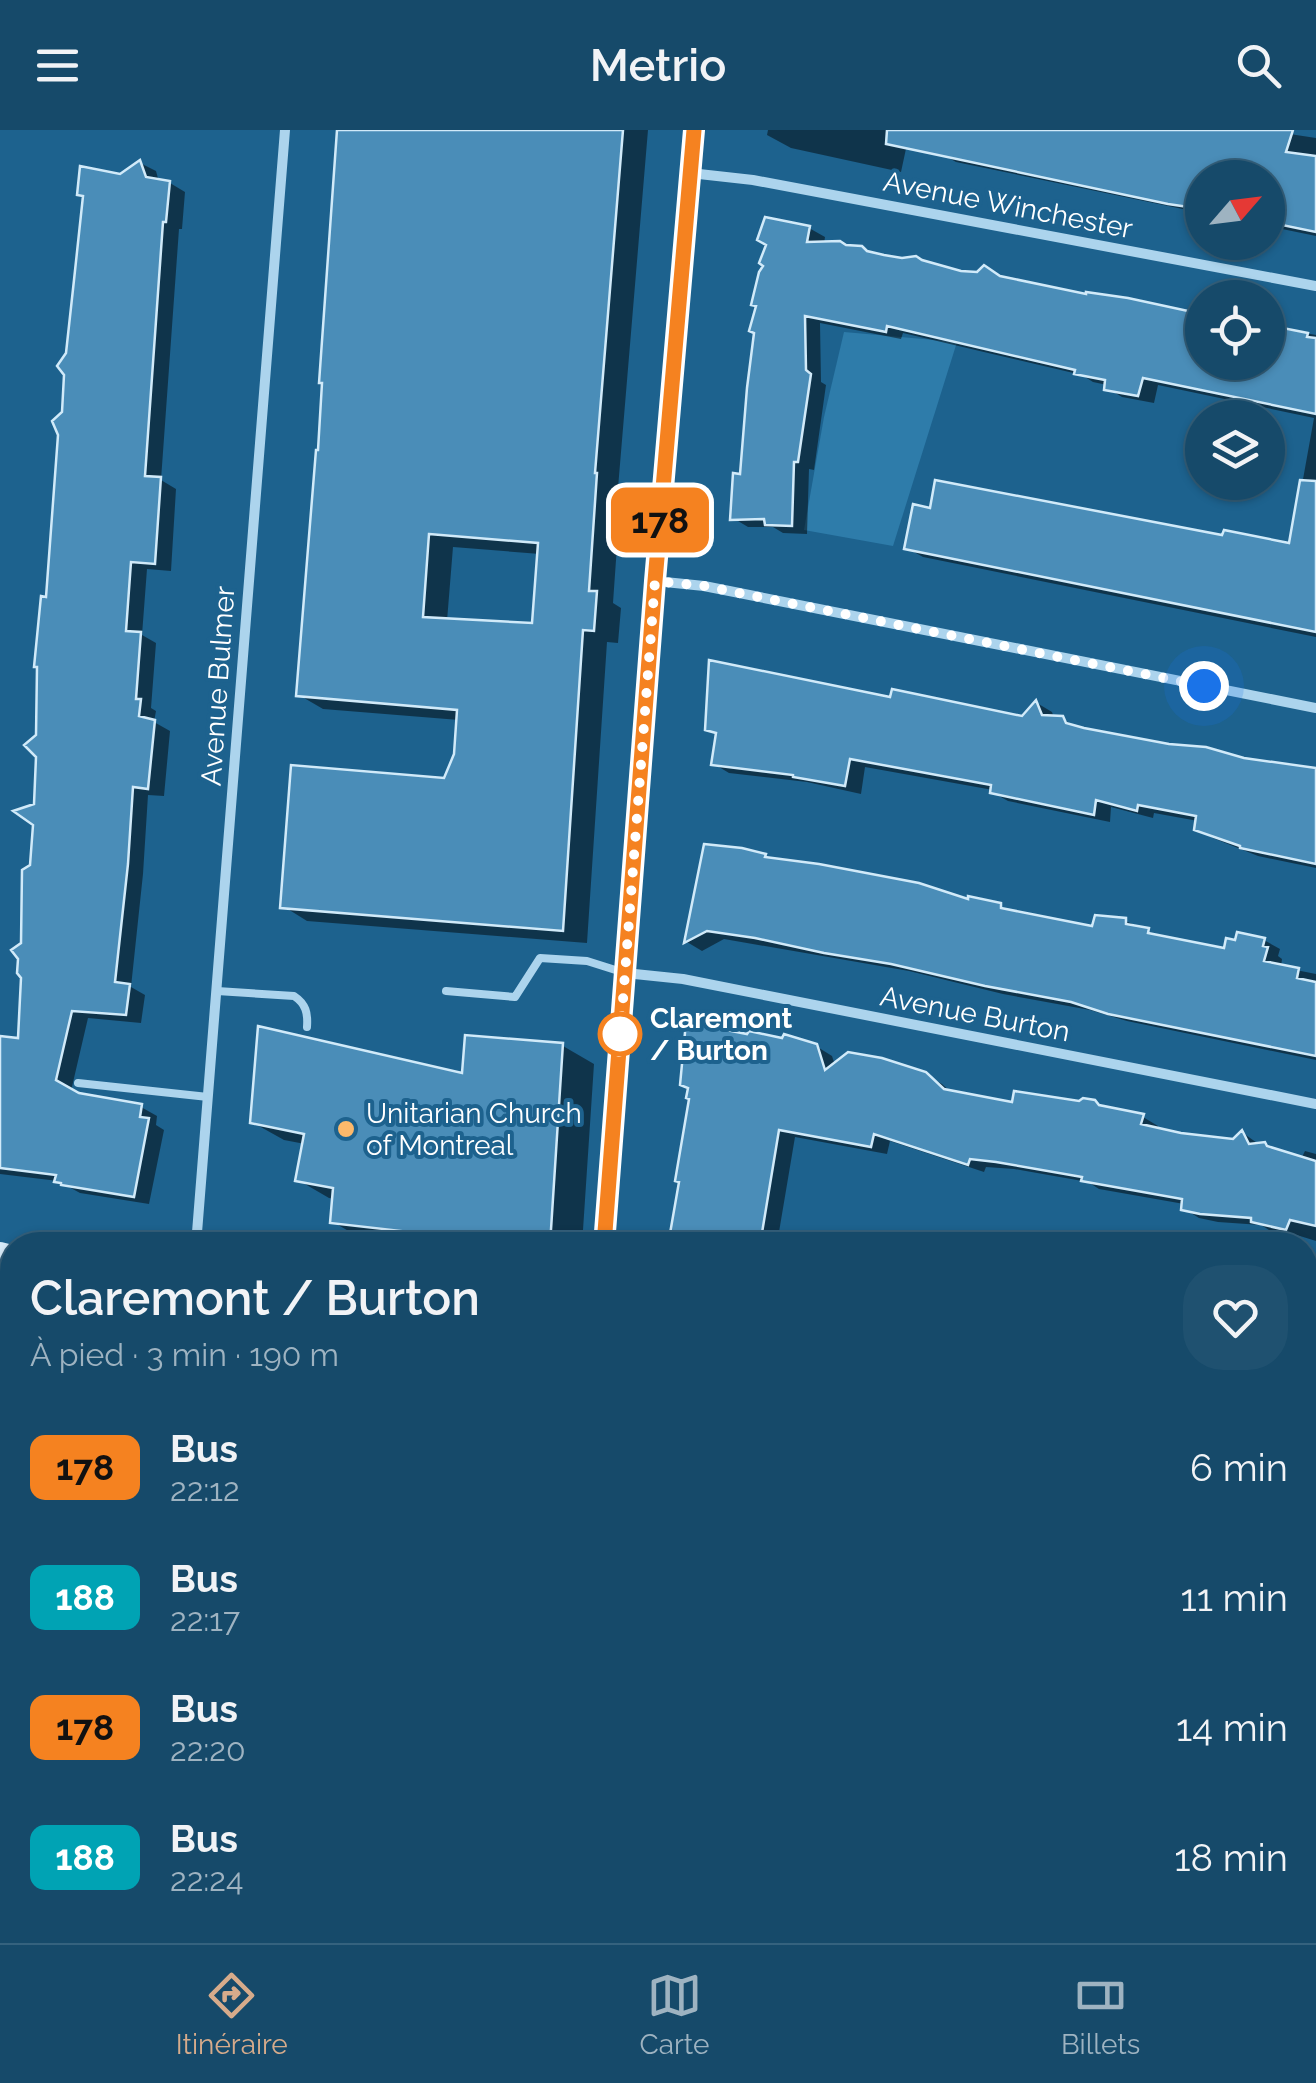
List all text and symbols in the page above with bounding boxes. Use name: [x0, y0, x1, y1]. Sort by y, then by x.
icon: menu: [30, 38, 85, 93]
icon: search: [1231, 38, 1286, 93]
text: Metrio: [590, 39, 726, 92]
north arrow: [1185, 160, 1285, 260]
map controls: [1185, 160, 1285, 500]
street label: Avenue Winchester: [881, 165, 1136, 245]
button: locate: [1185, 280, 1285, 380]
button: layers: [1185, 400, 1285, 500]
line badge: 178: [602, 488, 718, 552]
text: 178: [631, 500, 689, 541]
street label: Avenue Bulmer: [195, 585, 241, 787]
your location: [1179, 661, 1229, 711]
street label: Avenue Burton: [877, 979, 1073, 1049]
place label: Claremont / Burton: [650, 1002, 792, 1067]
marker: Claremont / Burton: [599, 1013, 641, 1055]
place label: Unitarian Church of Montreal: [366, 1097, 582, 1162]
marker: Unitarian Church of Montreal: [335, 1118, 357, 1140]
button: heart: [1183, 1265, 1288, 1370]
text: Claremont / Burton: [30, 1270, 480, 1326]
text: À pied · 3 min · 190 m: [30, 1336, 339, 1373]
text: Bus: [170, 1426, 238, 1471]
text: 6 min: [1190, 1445, 1288, 1490]
text: 178: [56, 1447, 114, 1488]
text: 22:12: [170, 1471, 240, 1508]
text: Bus: [170, 1556, 238, 1601]
text: 11 min: [1180, 1575, 1288, 1620]
text: 188: [55, 1577, 115, 1618]
text: 22:17: [170, 1601, 240, 1638]
text: Bus: [170, 1686, 238, 1731]
text: 14 min: [1176, 1705, 1288, 1750]
text: 178: [56, 1707, 114, 1748]
text: 22:20: [170, 1731, 246, 1768]
text: Bus: [170, 1816, 238, 1861]
text: 18 min: [1174, 1835, 1288, 1880]
text: 188: [55, 1837, 115, 1878]
text: 22:24: [170, 1861, 244, 1898]
tab: Itinéraire: [176, 1968, 288, 2061]
tab: Carte: [639, 1968, 709, 2061]
tab: Billets: [1061, 1968, 1140, 2061]

